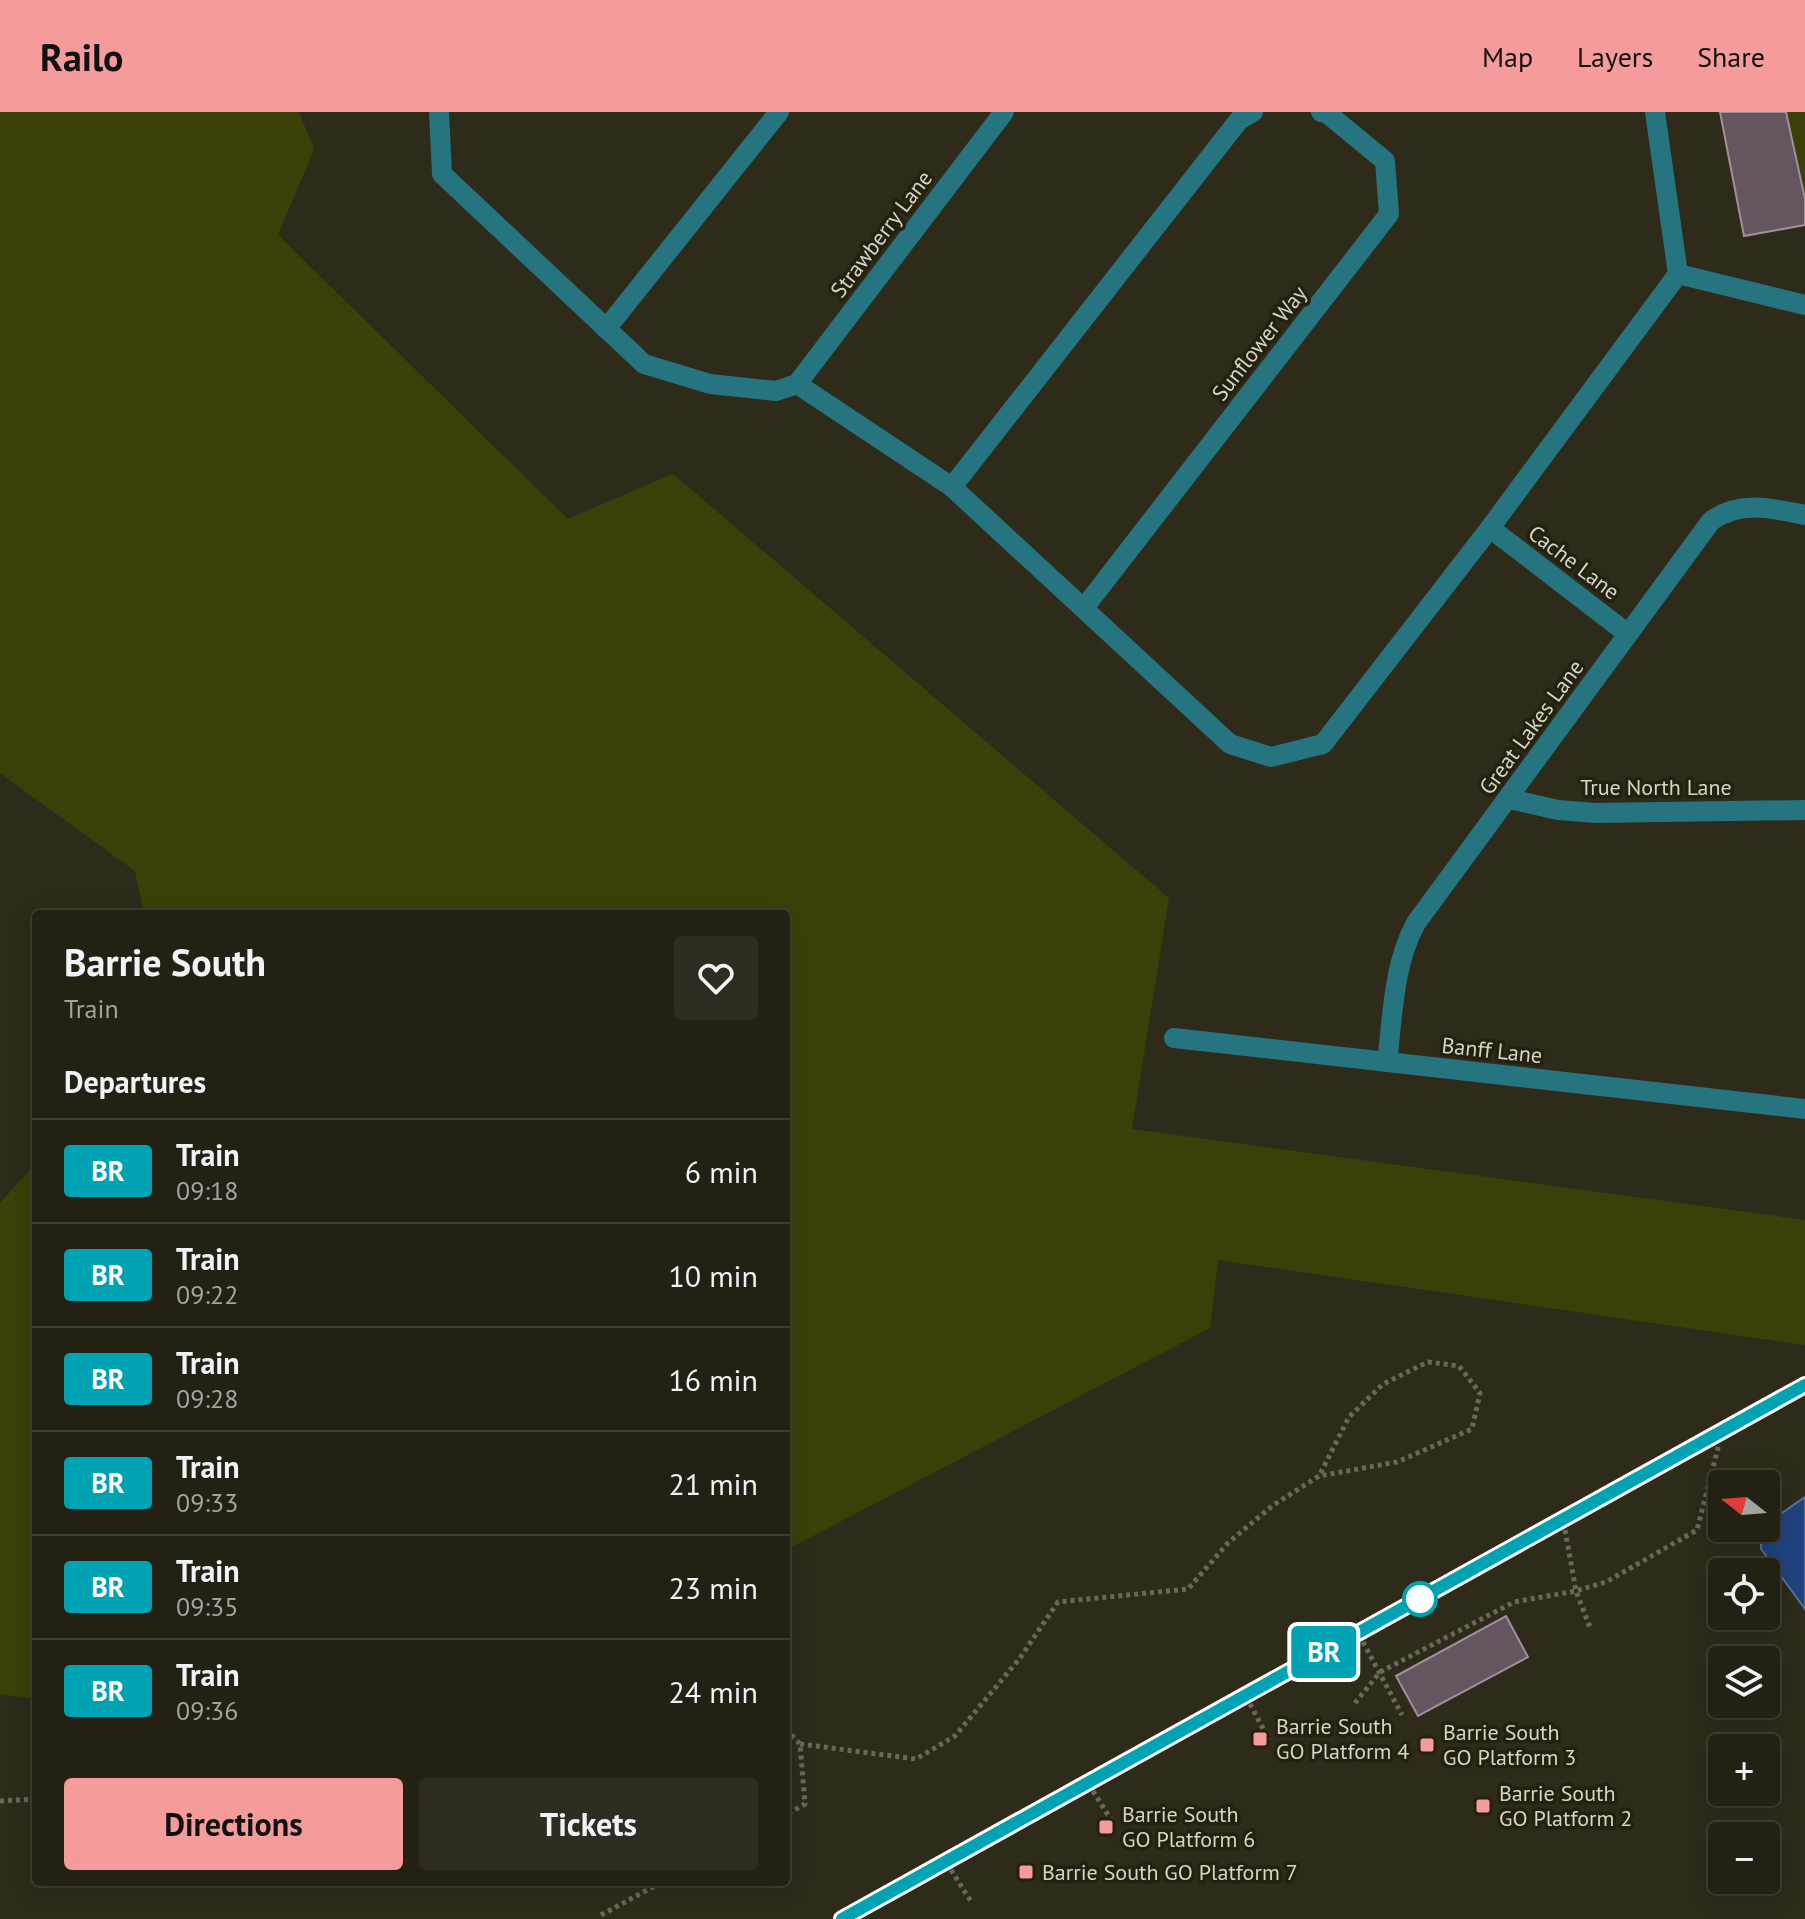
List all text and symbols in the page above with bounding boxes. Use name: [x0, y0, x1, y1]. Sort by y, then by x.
text: Railo: [40, 32, 124, 81]
text: Map: [1482, 38, 1533, 75]
text: Layers: [1577, 38, 1653, 75]
text: Share: [1697, 38, 1765, 75]
street label: Strawberry Lane: [824, 165, 938, 303]
street label: Sunflower Way: [1205, 279, 1313, 406]
street label: Cache Lane: [1523, 519, 1625, 605]
street label: Great Lakes Lane: [1473, 654, 1589, 800]
street label: True North Lane: [1580, 773, 1732, 801]
button: heart: [674, 936, 758, 1020]
text: Barrie South: [64, 937, 266, 986]
text: Train: [64, 992, 119, 1025]
street label: Banff Lane: [1440, 1031, 1544, 1069]
text: Departures: [64, 1062, 206, 1101]
text: Train: [176, 1135, 240, 1174]
text: BR: [91, 1152, 125, 1189]
text: 6 min: [685, 1152, 758, 1191]
text: 09:18: [176, 1174, 238, 1207]
text: Train: [176, 1239, 240, 1278]
text: BR: [91, 1256, 125, 1293]
text: 10 min: [668, 1256, 758, 1295]
text: 09:22: [176, 1278, 238, 1311]
text: Train: [176, 1343, 240, 1382]
text: BR: [91, 1360, 125, 1397]
text: 16 min: [668, 1360, 758, 1399]
text: 09:28: [176, 1382, 238, 1415]
text: Train: [176, 1447, 240, 1486]
text: BR: [91, 1464, 125, 1501]
text: 21 min: [668, 1464, 758, 1503]
north arrow: [1708, 1470, 1780, 1542]
map controls: [1708, 1470, 1780, 1894]
text: 09:33: [176, 1486, 238, 1519]
text: Train: [176, 1551, 240, 1590]
button: locate: [1708, 1558, 1780, 1630]
text: BR: [91, 1568, 125, 1605]
text: 23 min: [668, 1568, 758, 1607]
unlabelled marker: [1403, 1582, 1437, 1616]
text: 09:35: [176, 1590, 238, 1623]
line badge: BR: [1288, 1626, 1360, 1678]
text: BR: [1307, 1633, 1341, 1670]
button: layers: [1708, 1646, 1780, 1718]
text: Train: [176, 1655, 240, 1694]
text: BR: [91, 1672, 125, 1709]
text: 24 min: [668, 1672, 758, 1711]
text: 09:36: [176, 1694, 238, 1727]
place label: Barrie South GO Platform 4: [1276, 1712, 1409, 1765]
place label: Barrie South GO Platform 3: [1443, 1718, 1576, 1771]
marker: Barrie South GO Platform 4: [1251, 1730, 1269, 1748]
button: +: [1708, 1734, 1780, 1806]
marker: Barrie South GO Platform 3: [1418, 1736, 1436, 1754]
button: Directions: [64, 1778, 403, 1870]
button: Tickets: [419, 1778, 758, 1870]
place label: Barrie South GO Platform 2: [1499, 1779, 1632, 1832]
marker: Barrie South GO Platform 2: [1474, 1797, 1492, 1815]
place label: Barrie South GO Platform 6: [1122, 1800, 1255, 1853]
marker: Barrie South GO Platform 6: [1097, 1818, 1115, 1836]
button: −: [1708, 1822, 1780, 1894]
place label: Barrie South GO Platform 7: [1042, 1858, 1298, 1886]
marker: Barrie South GO Platform 7: [1017, 1863, 1035, 1881]

